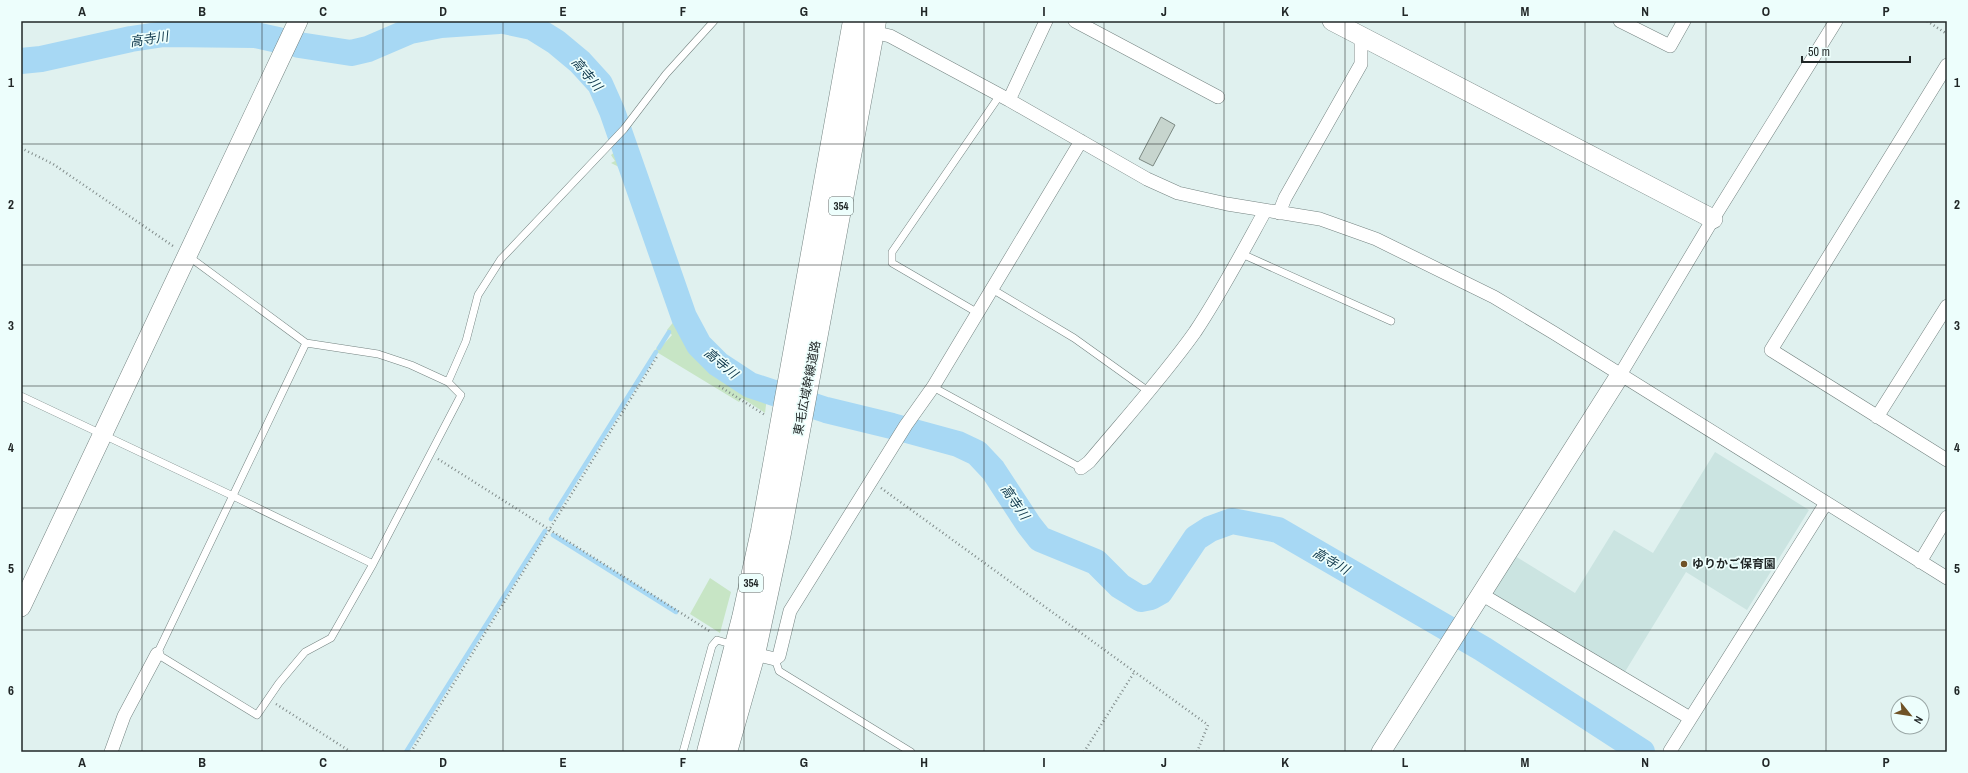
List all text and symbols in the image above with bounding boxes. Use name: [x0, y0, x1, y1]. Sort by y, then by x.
text: A: [78, 3, 86, 20]
text: B: [198, 3, 206, 20]
text: C: [319, 3, 327, 20]
text: D: [439, 3, 447, 20]
text: E: [559, 3, 567, 20]
text: F: [680, 3, 687, 20]
text: G: [800, 3, 808, 20]
text: H: [920, 3, 928, 20]
text: I: [1043, 3, 1046, 20]
text: J: [1161, 3, 1167, 20]
text: K: [1281, 3, 1289, 20]
text: L: [1402, 3, 1409, 20]
text: M: [1521, 3, 1530, 20]
text: N: [1641, 3, 1649, 20]
text: O: [1762, 3, 1770, 20]
text: P: [1882, 3, 1890, 20]
water label: 高寺川: [128, 27, 172, 50]
scale bar: [1802, 38, 1910, 64]
text: 50 m: [1808, 44, 1830, 60]
water label: 高寺川: [568, 54, 607, 96]
text: 1: [8, 74, 14, 91]
text: 1: [1954, 74, 1960, 91]
text: 2: [8, 196, 14, 213]
text: 2: [1954, 196, 1960, 213]
road number: 354: [829, 197, 853, 215]
text: 3: [8, 317, 14, 334]
text: 3: [1954, 317, 1960, 334]
street label: 東毛広域幹線道路: [790, 339, 824, 437]
water label: 高寺川: [701, 344, 743, 383]
text: 4: [8, 439, 14, 456]
text: 4: [1954, 439, 1960, 456]
water label: 高寺川: [997, 481, 1034, 524]
water label: 高寺川: [1310, 544, 1354, 579]
place label: ゆりかご保育園: [1692, 556, 1776, 572]
marker: ゆりかご保育園: [1679, 559, 1689, 569]
text: 5: [8, 560, 14, 577]
text: 5: [1954, 560, 1960, 577]
road number: 354: [739, 574, 763, 592]
text: 6: [8, 682, 14, 699]
text: 6: [1954, 682, 1960, 699]
north arrow: [1890, 695, 1930, 735]
text: N: [1911, 714, 1926, 726]
text: A: [78, 754, 86, 771]
text: B: [198, 754, 206, 771]
text: C: [319, 754, 327, 771]
text: D: [439, 754, 447, 771]
text: E: [559, 754, 567, 771]
text: F: [680, 754, 687, 771]
text: G: [800, 754, 808, 771]
text: H: [920, 754, 928, 771]
text: I: [1043, 754, 1046, 771]
text: J: [1161, 754, 1167, 771]
text: K: [1281, 754, 1289, 771]
text: L: [1402, 754, 1409, 771]
text: M: [1521, 754, 1530, 771]
text: N: [1641, 754, 1649, 771]
text: O: [1762, 754, 1770, 771]
text: P: [1882, 754, 1890, 771]

